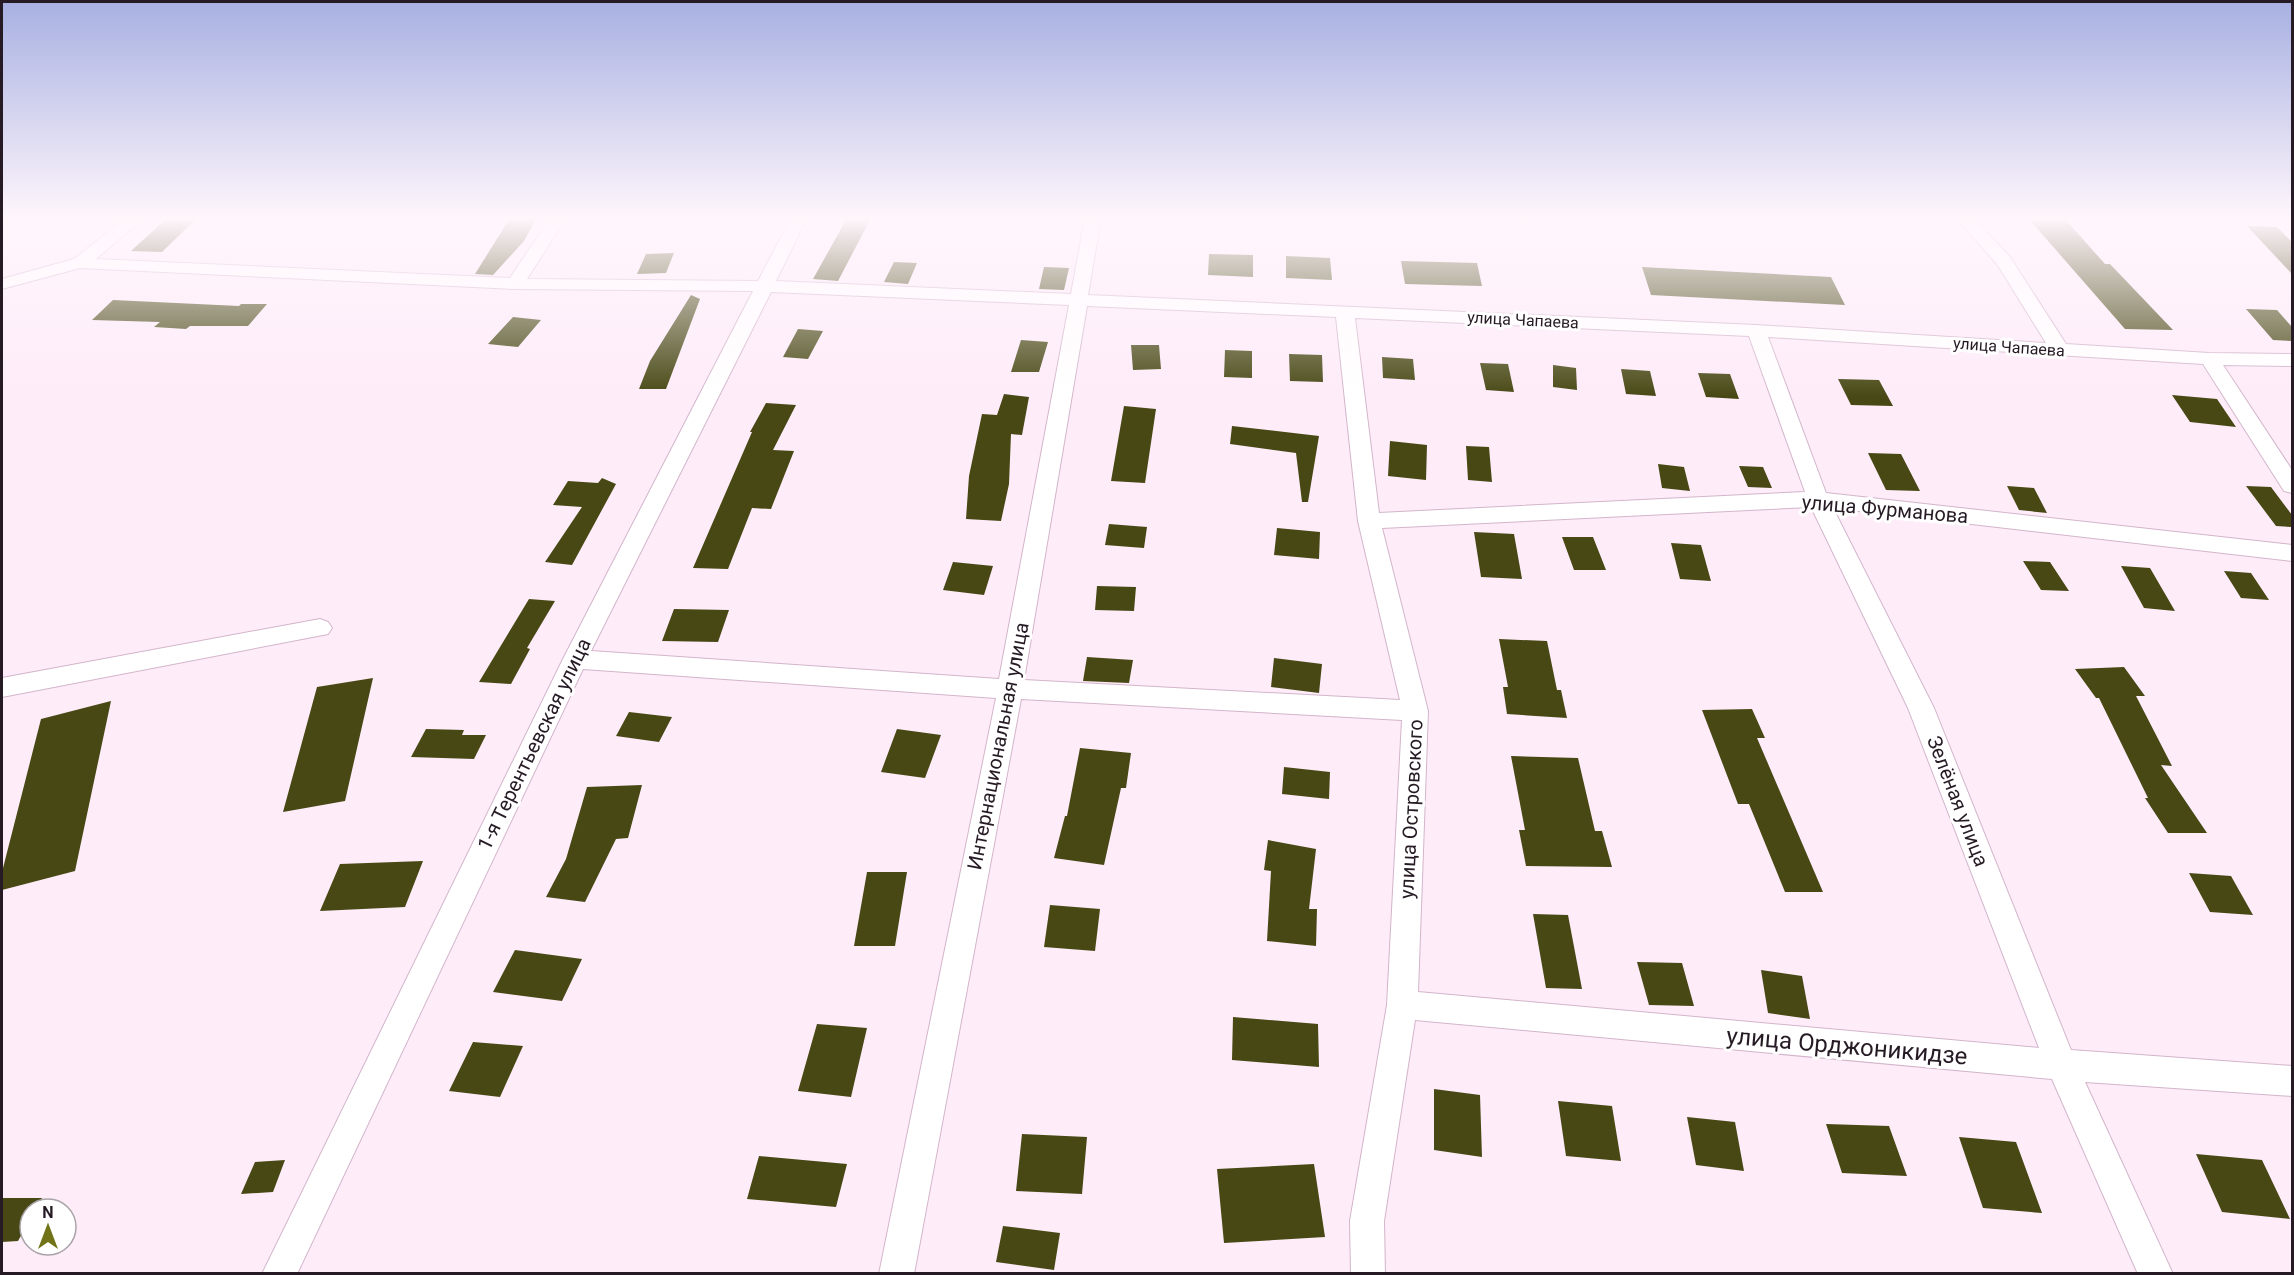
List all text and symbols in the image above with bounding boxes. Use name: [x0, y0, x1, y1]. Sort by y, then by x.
street label: улица Чапаева: [1467, 308, 1579, 332]
street label: улица Чапаева: [1953, 334, 2065, 360]
street label: улица Фурманова: [1801, 490, 1969, 528]
street label: Интернациональная улица: [962, 620, 1034, 872]
street label: 1-я Терентьевская улица: [472, 634, 596, 854]
street label: улица Островского: [1394, 719, 1428, 899]
street label: Зелёная улица: [1922, 732, 1994, 870]
street label: улица Орджоникидзе: [1725, 1022, 1969, 1070]
north arrow: [18, 1197, 78, 1257]
text: N: [42, 1203, 54, 1222]

